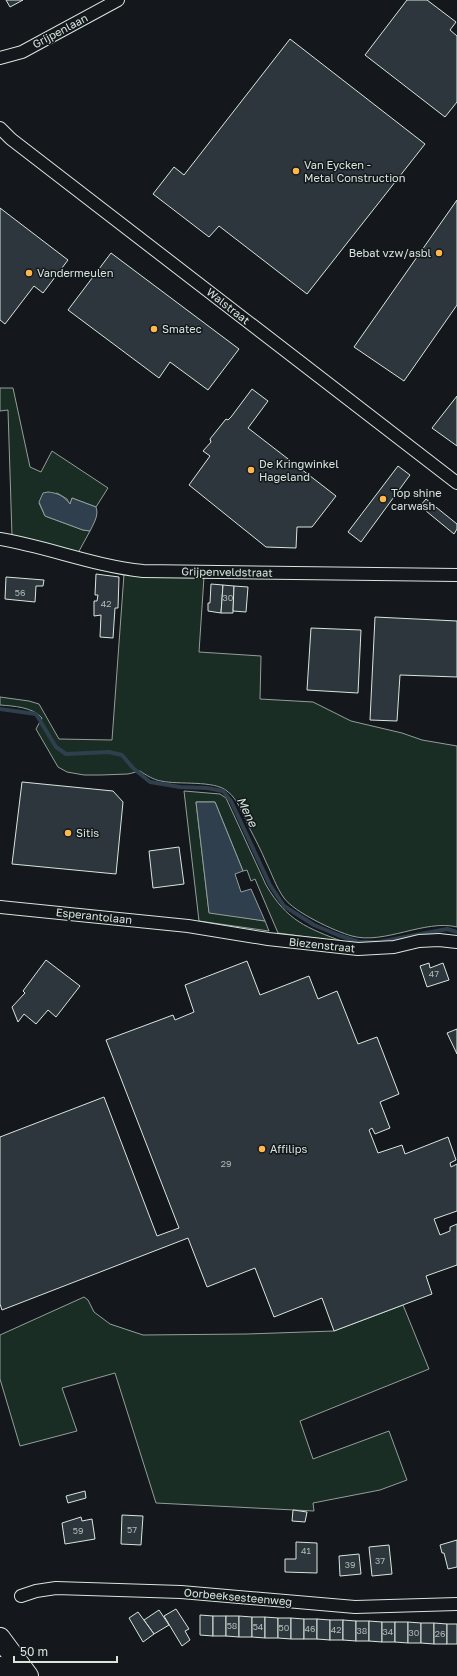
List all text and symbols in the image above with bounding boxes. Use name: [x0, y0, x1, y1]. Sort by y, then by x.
street label: Grijpenlaan: [30, 11, 90, 51]
place label: Van Eycken - Metal Construction: [304, 158, 405, 184]
marker: Van Eycken - Metal Construction: [291, 166, 301, 176]
place label: Bebat vzw/asbl: [349, 246, 431, 259]
marker: Bebat vzw/asbl: [434, 248, 444, 258]
place label: Vandermeulen: [37, 266, 113, 279]
marker: Vandermeulen: [24, 268, 34, 278]
street label: Walstraat: [204, 285, 252, 326]
place label: Smatec: [162, 322, 202, 335]
marker: Smatec: [149, 324, 159, 334]
place label: De Kringwinkel Hageland: [259, 457, 339, 483]
marker: De Kringwinkel Hageland: [246, 465, 256, 475]
place label: Top shine carwash: [391, 486, 442, 512]
marker: Top shine carwash: [378, 494, 388, 504]
street label: Grijpenveldstraat: [181, 564, 273, 579]
house number: 56: [15, 587, 25, 598]
house number: 30: [223, 592, 234, 603]
house number: 42: [101, 598, 111, 609]
water label: Mene: [234, 794, 262, 830]
place label: Sitis: [76, 826, 99, 839]
marker: Sitis: [63, 828, 73, 838]
street label: Esperantolaan: [55, 905, 133, 926]
street label: Biezenstraat: [288, 935, 356, 954]
house number: 47: [429, 968, 439, 979]
place label: Affilips: [270, 1142, 307, 1155]
marker: Affilips: [257, 1144, 267, 1154]
house number: 29: [221, 1158, 231, 1169]
house number: 57: [127, 1524, 137, 1535]
house number: 59: [73, 1525, 83, 1536]
house number: 41: [301, 1545, 312, 1556]
house number: 37: [375, 1555, 385, 1566]
house number: 39: [345, 1559, 355, 1570]
street label: Oorbeeksesteenweg: [183, 1585, 293, 1608]
house number: 58: [227, 1620, 237, 1631]
house number: 54: [253, 1621, 264, 1632]
house number: 50: [279, 1622, 290, 1633]
house number: 46: [305, 1623, 315, 1634]
house number: 42: [331, 1624, 341, 1635]
house number: 38: [357, 1625, 367, 1636]
house number: 34: [383, 1626, 394, 1637]
house number: 30: [409, 1627, 420, 1638]
house number: 26: [435, 1628, 445, 1639]
scale bar: [14, 1638, 117, 1664]
text: 50 m: [20, 1644, 48, 1659]

